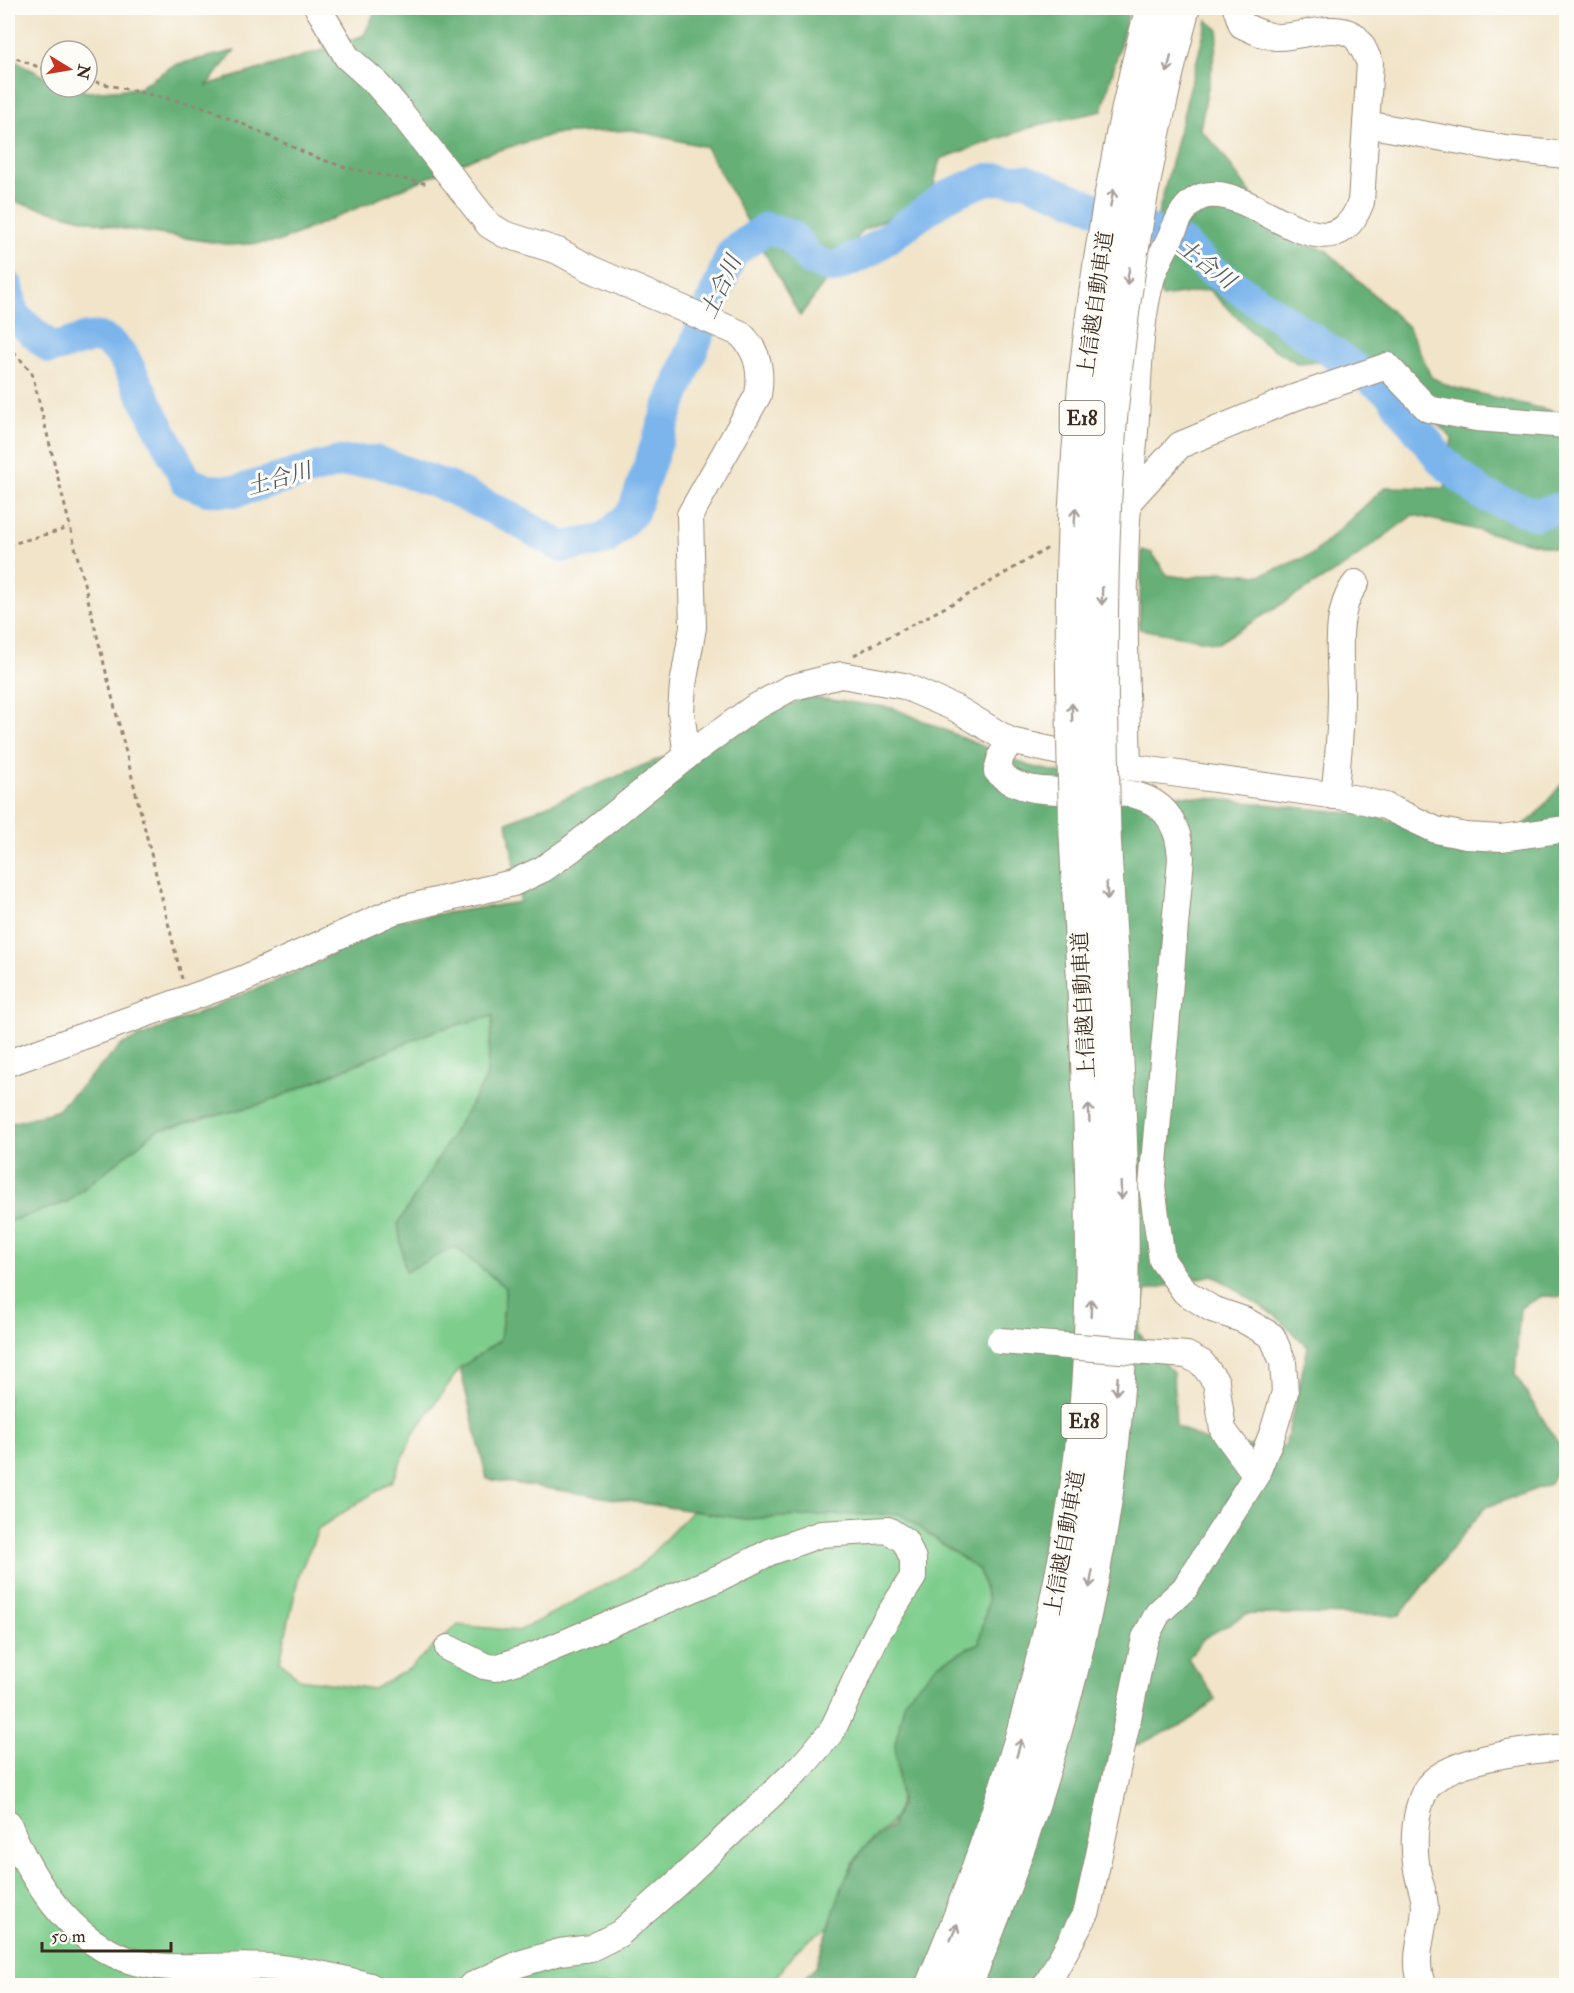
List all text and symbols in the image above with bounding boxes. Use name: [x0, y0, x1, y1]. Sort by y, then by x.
north arrow: [39, 39, 99, 99]
one-way arrow: [1163, 54, 1174, 74]
text: N: [71, 62, 94, 81]
one-way arrow: [1107, 189, 1118, 209]
street label: 上信越自動車道: [1072, 229, 1120, 379]
water label: 土合川: [1171, 233, 1242, 296]
water label: 土合川: [694, 249, 748, 323]
one-way arrow: [1123, 266, 1134, 286]
road number: E18: [1060, 401, 1104, 435]
water label: 土合川: [243, 456, 316, 502]
one-way arrow: [1070, 508, 1081, 528]
one-way arrow: [1096, 586, 1108, 606]
one-way arrow: [1066, 703, 1078, 723]
one-way arrow: [1102, 881, 1113, 901]
street label: 上信越自動車道: [1067, 931, 1101, 1079]
one-way arrow: [1084, 1104, 1095, 1124]
one-way arrow: [1116, 1180, 1127, 1200]
one-way arrow: [1085, 1298, 1097, 1318]
one-way arrow: [1111, 1375, 1122, 1395]
road number: E18: [1062, 1404, 1106, 1438]
street label: 上信越自動車道: [1039, 1468, 1091, 1618]
one-way arrow: [1086, 1569, 1097, 1588]
one-way arrow: [1014, 1739, 1025, 1758]
scale bar: [42, 1915, 171, 1953]
one-way arrow: [949, 1923, 960, 1941]
text: 50 m: [51, 1925, 86, 1948]

